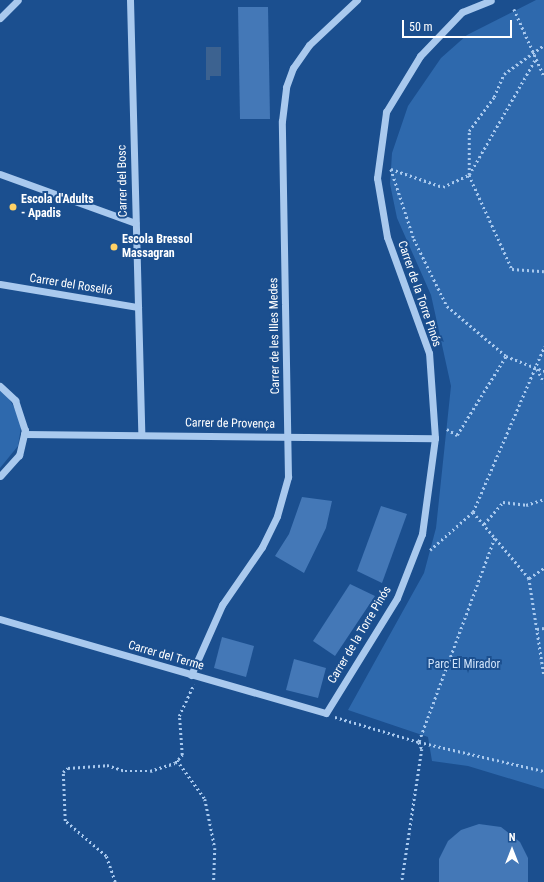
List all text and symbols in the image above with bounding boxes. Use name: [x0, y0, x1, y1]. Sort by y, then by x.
scale bar: [404, 12, 514, 38]
text: 50 m: [409, 20, 433, 34]
street label: Carrer del Bosc: [115, 145, 131, 217]
place label: Escola d'Adults - Apadis: [21, 193, 94, 221]
marker: Escola d'Adults - Apadis: [8, 202, 18, 212]
place label: Escola Bressol Massagran: [122, 233, 192, 261]
street label: Carrer de la Torre Pinós: [394, 239, 444, 349]
marker: Escola Bressol Massagran: [109, 242, 119, 252]
street label: Carrer del Roselló: [28, 271, 114, 299]
street label: Carrer de les Illes Medes: [267, 277, 283, 395]
street label: Carrer de Provença: [185, 416, 275, 432]
street label: Carrer de la Torre Pinós: [325, 584, 395, 686]
street label: Carrer del Terme: [126, 638, 206, 674]
park label: Parc El Mirador: [428, 658, 500, 672]
north arrow: [492, 830, 532, 870]
text: N: [509, 831, 515, 844]

